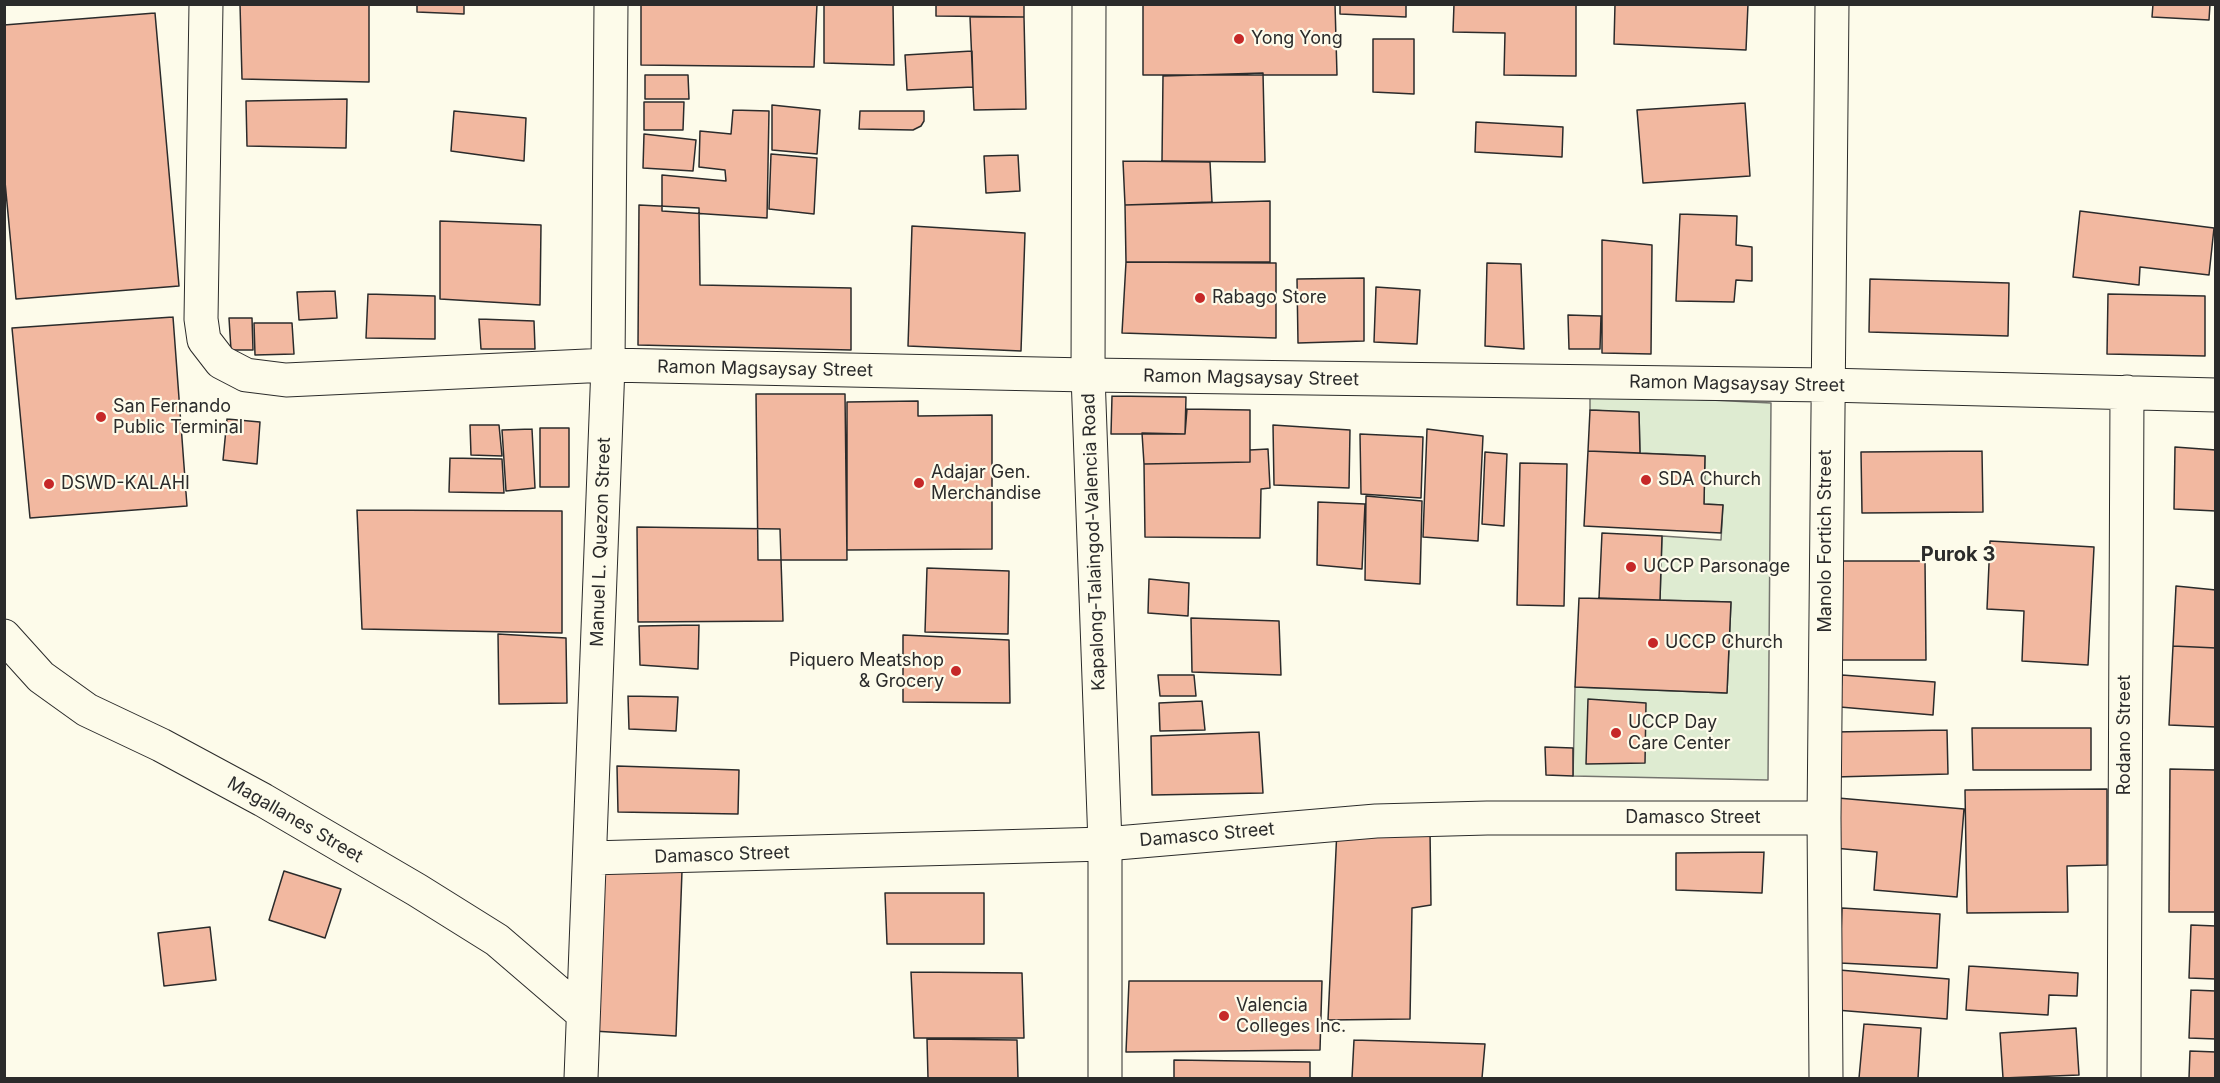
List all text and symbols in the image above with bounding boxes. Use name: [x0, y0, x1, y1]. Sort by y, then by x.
place label: Yong Yong: [1251, 28, 1343, 50]
marker: Yong Yong: [1232, 32, 1246, 46]
place label: Rabago Store: [1212, 287, 1327, 309]
marker: Rabago Store: [1193, 291, 1207, 305]
street label: Ramon Magsaysay Street: [657, 356, 873, 382]
street label: Ramon Magsaysay Street: [1143, 365, 1359, 391]
street label: Ramon Magsaysay Street: [1629, 371, 1845, 397]
street label: Kapalong-Talaingod-Valencia Road: [1078, 393, 1110, 691]
place label: San Fernando Public Terminal: [113, 396, 243, 438]
marker: San Fernando Public Terminal: [94, 410, 108, 424]
street label: Manuel L. Quezon Street: [587, 437, 615, 647]
street label: Manolo Fortich Street: [1815, 450, 1837, 632]
place label: Adajar Gen. Merchandise: [931, 462, 1041, 504]
place label: SDA Church: [1658, 469, 1761, 491]
place label: DSWD-KALAHI: [61, 473, 190, 495]
marker: SDA Church: [1639, 473, 1653, 487]
marker: Adajar Gen. Merchandise: [912, 476, 926, 490]
marker: DSWD-KALAHI: [42, 477, 56, 491]
district label: Purok 3: [1921, 543, 1995, 567]
place label: UCCP Parsonage: [1643, 556, 1790, 578]
marker: UCCP Parsonage: [1624, 560, 1638, 574]
place label: UCCP Church: [1665, 632, 1783, 654]
marker: UCCP Church: [1646, 636, 1660, 650]
place label: Piquero Meatshop & Grocery: [789, 650, 944, 692]
marker: Piquero Meatshop & Grocery: [949, 664, 963, 678]
street label: Rodano Street: [2114, 675, 2136, 795]
place label: UCCP Day Care Center: [1628, 712, 1731, 754]
marker: UCCP Day Care Center: [1609, 726, 1623, 740]
street label: Magallanes Street: [223, 772, 367, 868]
street label: Damasco Street: [1625, 807, 1761, 829]
street label: Damasco Street: [1139, 818, 1275, 852]
street label: Damasco Street: [654, 842, 790, 868]
place label: Valencia Colleges Inc.: [1236, 995, 1346, 1038]
marker: Valencia Colleges Inc.: [1217, 1009, 1231, 1023]

